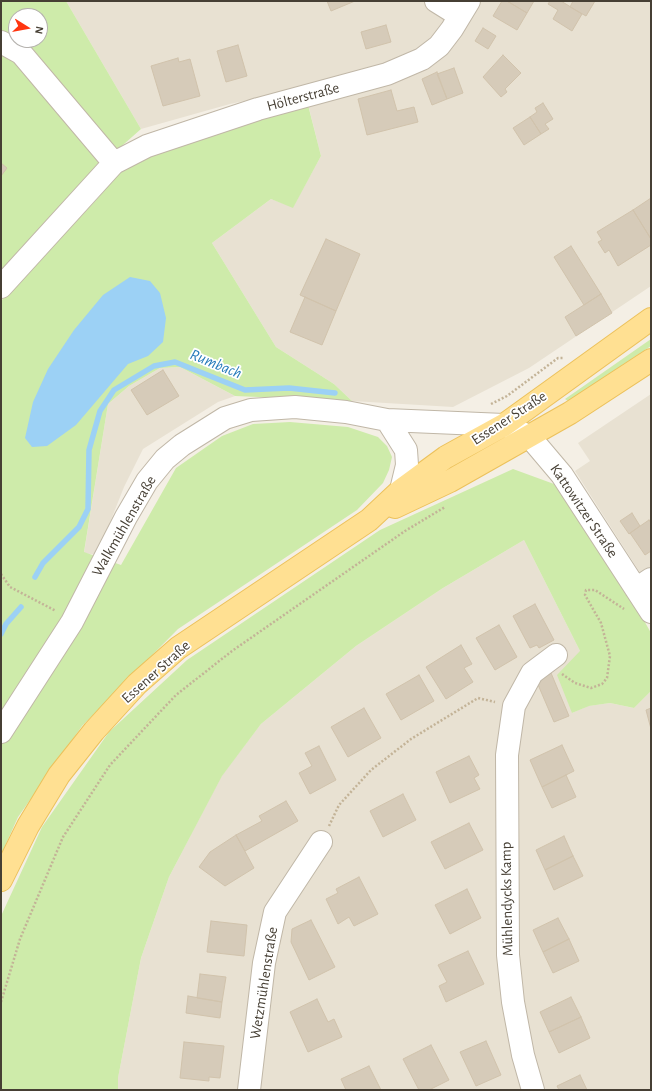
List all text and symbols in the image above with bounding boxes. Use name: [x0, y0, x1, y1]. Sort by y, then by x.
north arrow: [8, 8, 48, 48]
text: N: [33, 25, 45, 35]
street label: Hölterstraße: [265, 79, 341, 115]
water label: Rumbach: [187, 345, 245, 383]
street label: Essener Straße: [468, 387, 550, 449]
street label: Kattowitzer Straße: [546, 461, 622, 561]
street label: Walkmühlenstraße: [88, 473, 160, 579]
street label: Essener Straße: [118, 637, 194, 707]
street label: Mühlendycks Kamp: [497, 842, 517, 956]
street label: Wetzmühlenstraße: [246, 925, 282, 1041]

